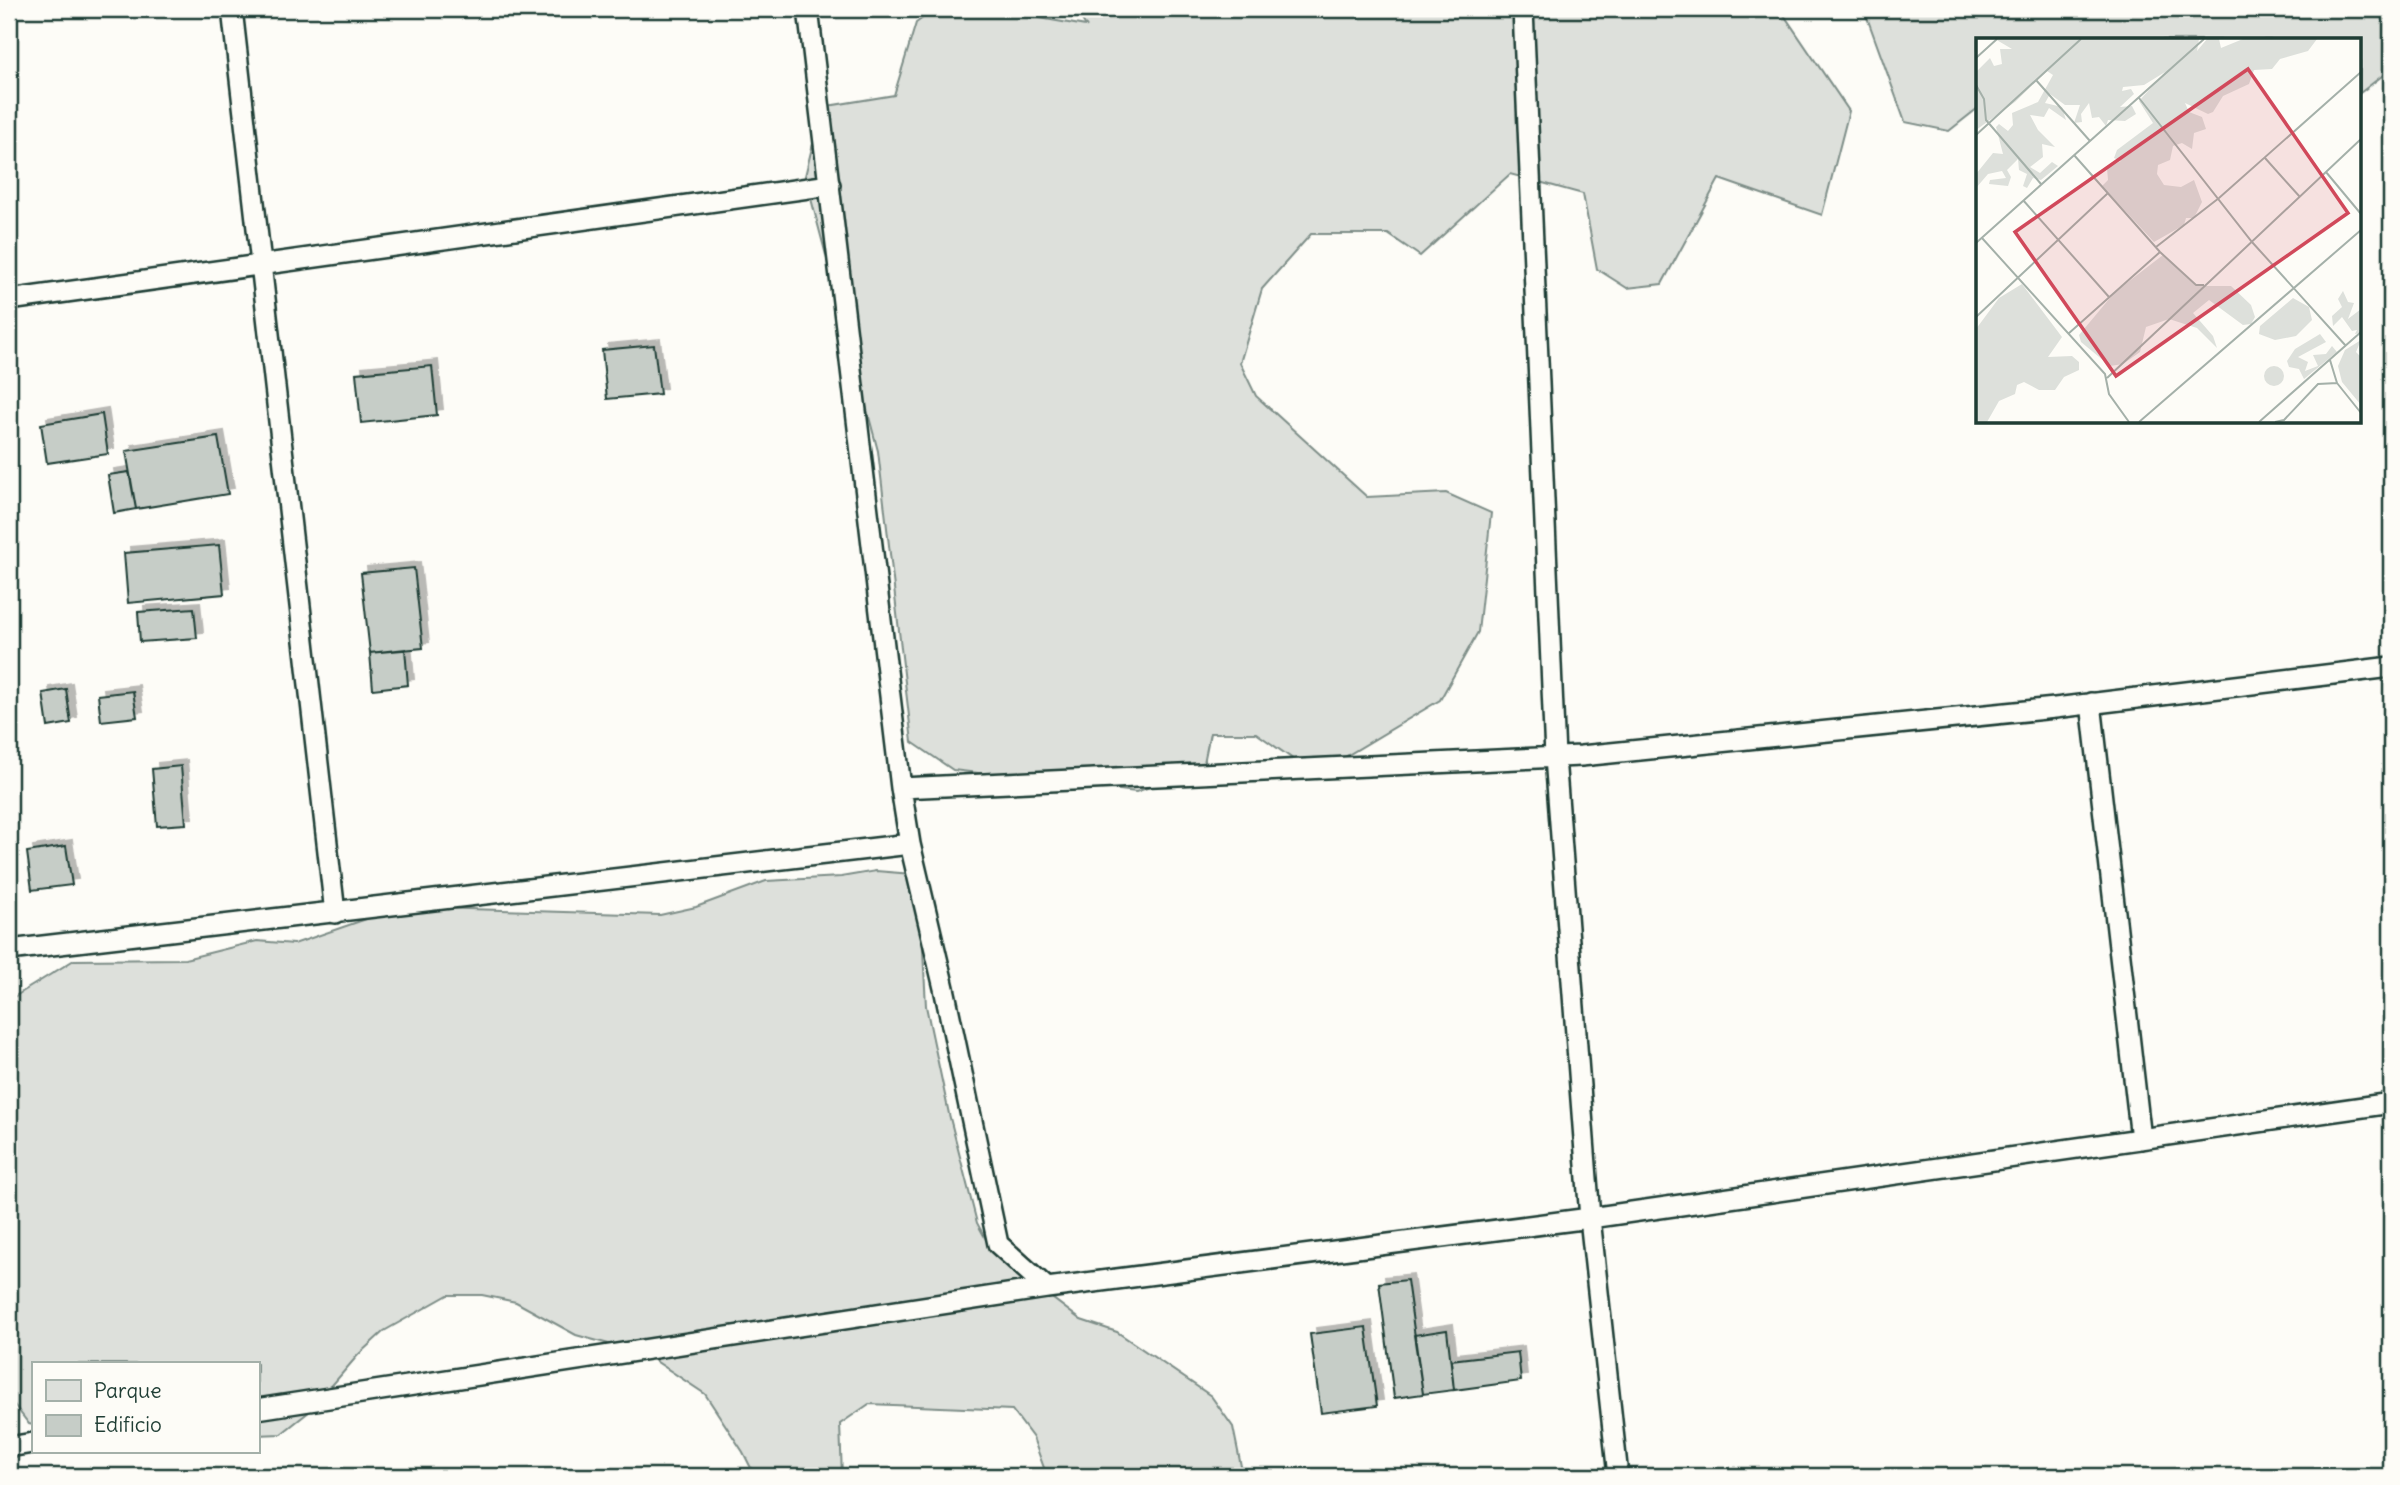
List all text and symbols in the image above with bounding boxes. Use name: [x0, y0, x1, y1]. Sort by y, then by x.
inset map: [1976, 38, 2362, 424]
legend: [32, 1362, 259, 1454]
text: Parque: [94, 1377, 162, 1404]
text: Edificio: [94, 1411, 162, 1438]

